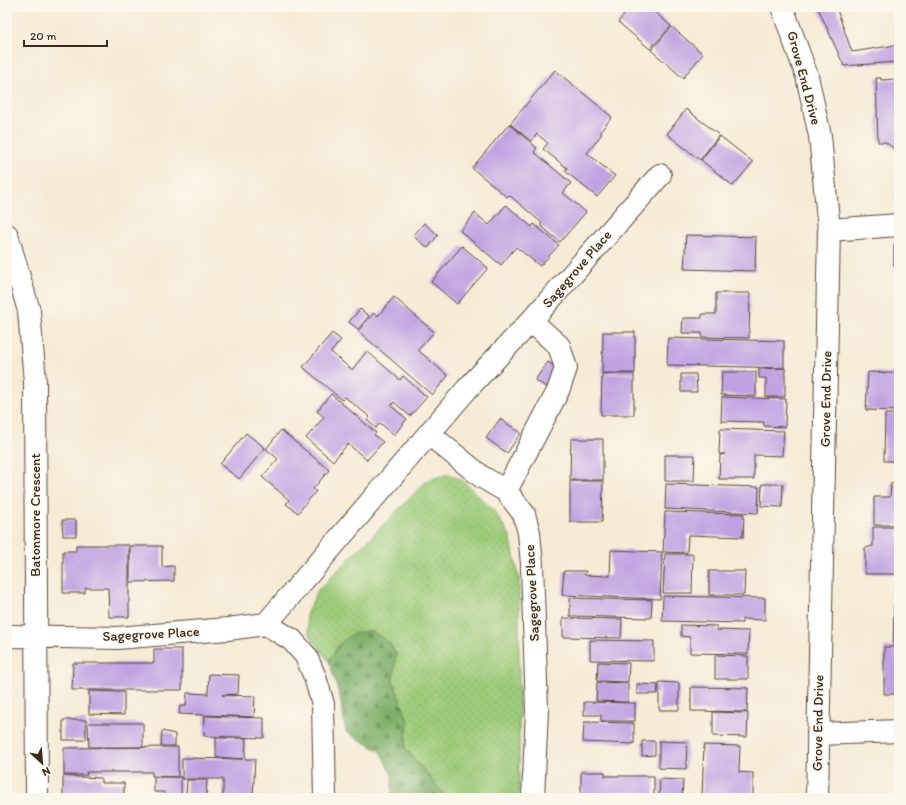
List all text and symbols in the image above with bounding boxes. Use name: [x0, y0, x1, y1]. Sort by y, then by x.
scale bar: [24, 22, 107, 48]
text: 20 m: [30, 29, 57, 43]
street label: Grove End Drive: [783, 29, 825, 127]
street label: Sagegrove Place: [539, 227, 615, 311]
street label: Grove End Drive: [817, 350, 835, 447]
street label: Batonmore Crescent: [27, 453, 44, 577]
street label: Sagegrove Place: [521, 544, 543, 642]
street label: Sagegrove Place: [102, 623, 200, 645]
street label: Grove End Drive: [809, 674, 827, 771]
north arrow: [22, 743, 62, 783]
text: N: [40, 764, 52, 779]

